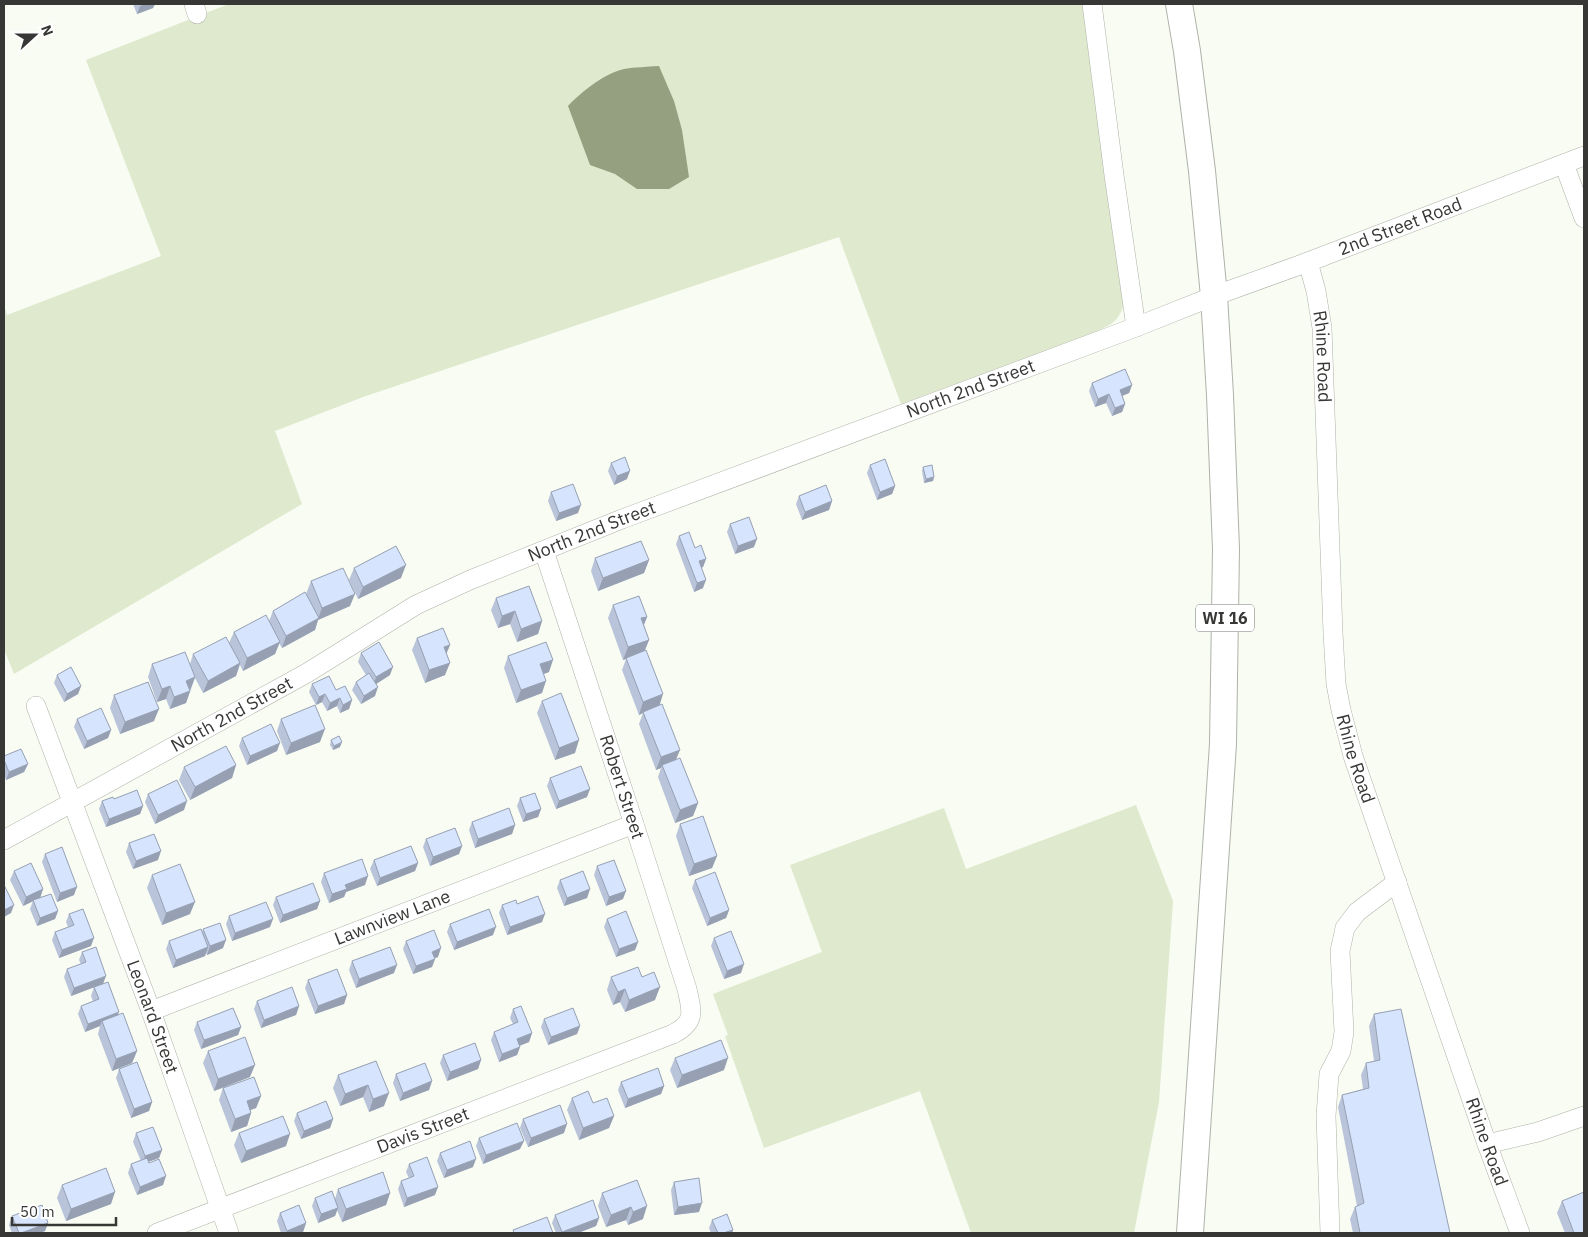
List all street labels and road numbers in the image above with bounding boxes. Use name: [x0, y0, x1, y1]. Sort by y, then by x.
street label: 2nd Street Road: [1335, 192, 1465, 260]
street label: Rhine Road: [1308, 309, 1337, 403]
street label: North 2nd Street: [903, 354, 1038, 423]
street label: North 2nd Street: [524, 496, 659, 567]
road number: WI 16: [1196, 604, 1254, 632]
street label: North 2nd Street: [167, 671, 296, 757]
street label: Rhine Road: [1332, 711, 1380, 806]
street label: Robert Street: [595, 732, 650, 842]
street label: Lawnview Lane: [331, 884, 454, 950]
street label: Leonard Street: [122, 957, 184, 1077]
street label: Rhine Road: [1461, 1094, 1513, 1189]
street label: Davis Street: [373, 1102, 472, 1158]

